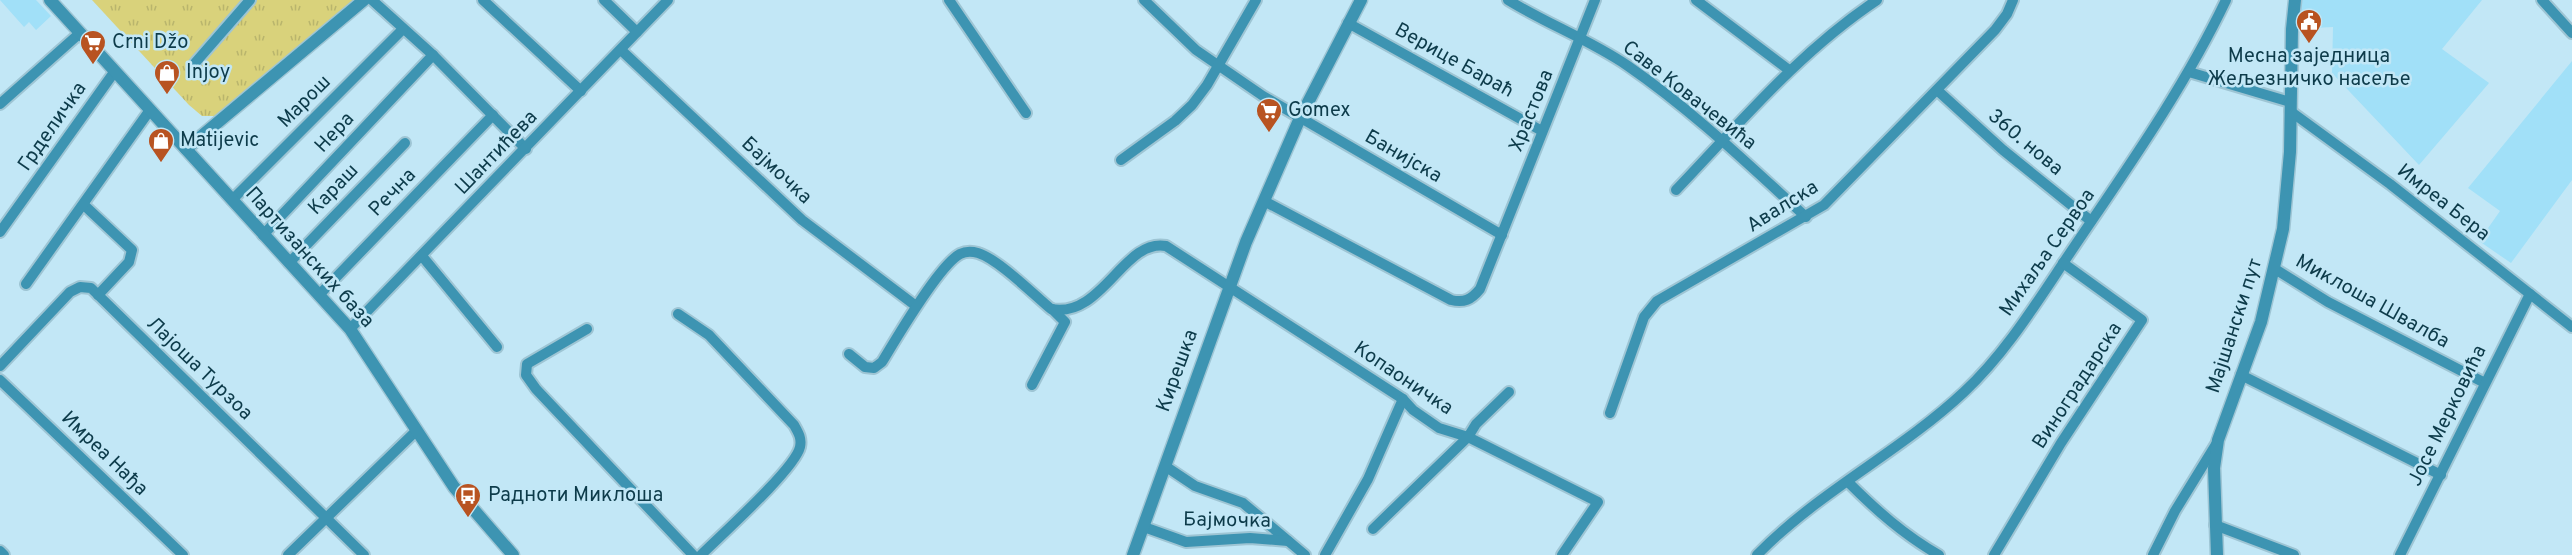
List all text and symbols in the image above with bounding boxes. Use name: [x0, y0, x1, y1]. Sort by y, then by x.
public building icon: Месна заједница Жељезничко насеље: [2294, 7, 2324, 45]
street label: Верице Бараћ: [1390, 17, 1518, 105]
supermarket icon: Crni Džo: [78, 28, 108, 66]
place label: Crni Džo: [112, 30, 188, 56]
street label: Саве Ковачевића: [1617, 35, 1761, 157]
place label: Месна заједница Жељезничко насеље: [2208, 44, 2410, 93]
shop icon: Injoy: [152, 58, 182, 96]
place label: Injoy: [186, 60, 230, 86]
street label: Храстова: [1504, 66, 1560, 156]
street label: Марош: [273, 70, 337, 134]
street label: Грделичка: [13, 77, 93, 177]
supermarket icon: Gomex: [1254, 96, 1284, 134]
place label: Gomex: [1288, 98, 1351, 124]
street label: 360. нова: [1982, 104, 2068, 182]
street label: Шантићева: [450, 105, 544, 201]
street label: Нера: [310, 107, 360, 159]
street label: Банијска: [1360, 124, 1446, 190]
shop icon: Matijevic: [146, 126, 176, 164]
place label: Matijevic: [180, 128, 259, 154]
street label: Бајмочка: [735, 132, 817, 210]
street label: Имреа Бера: [2391, 158, 2495, 248]
street label: Караш: [303, 159, 365, 221]
street label: Речна: [364, 163, 422, 223]
street label: Авалска: [1742, 175, 1824, 239]
street label: Партизанских база: [239, 182, 379, 334]
street label: Михаља Сервоа: [1994, 184, 2102, 322]
street label: Миклоша Швалба: [2290, 249, 2454, 355]
street label: Мајшански пут: [2201, 255, 2269, 397]
street label: Лајоша Турзоа: [140, 312, 258, 426]
street label: Виноградарска: [2027, 318, 2129, 454]
street label: Кирешка: [1151, 326, 1205, 416]
street label: Копаоничка: [1348, 336, 1458, 422]
street label: Јосе Мерковића: [2403, 341, 2493, 491]
street label: Имреа Нађа: [55, 406, 153, 502]
bus stop icon: Радноти Миклоша: [453, 481, 483, 519]
place label: Радноти Миклоша: [488, 483, 663, 509]
street label: Бајмочка: [1183, 507, 1271, 535]

